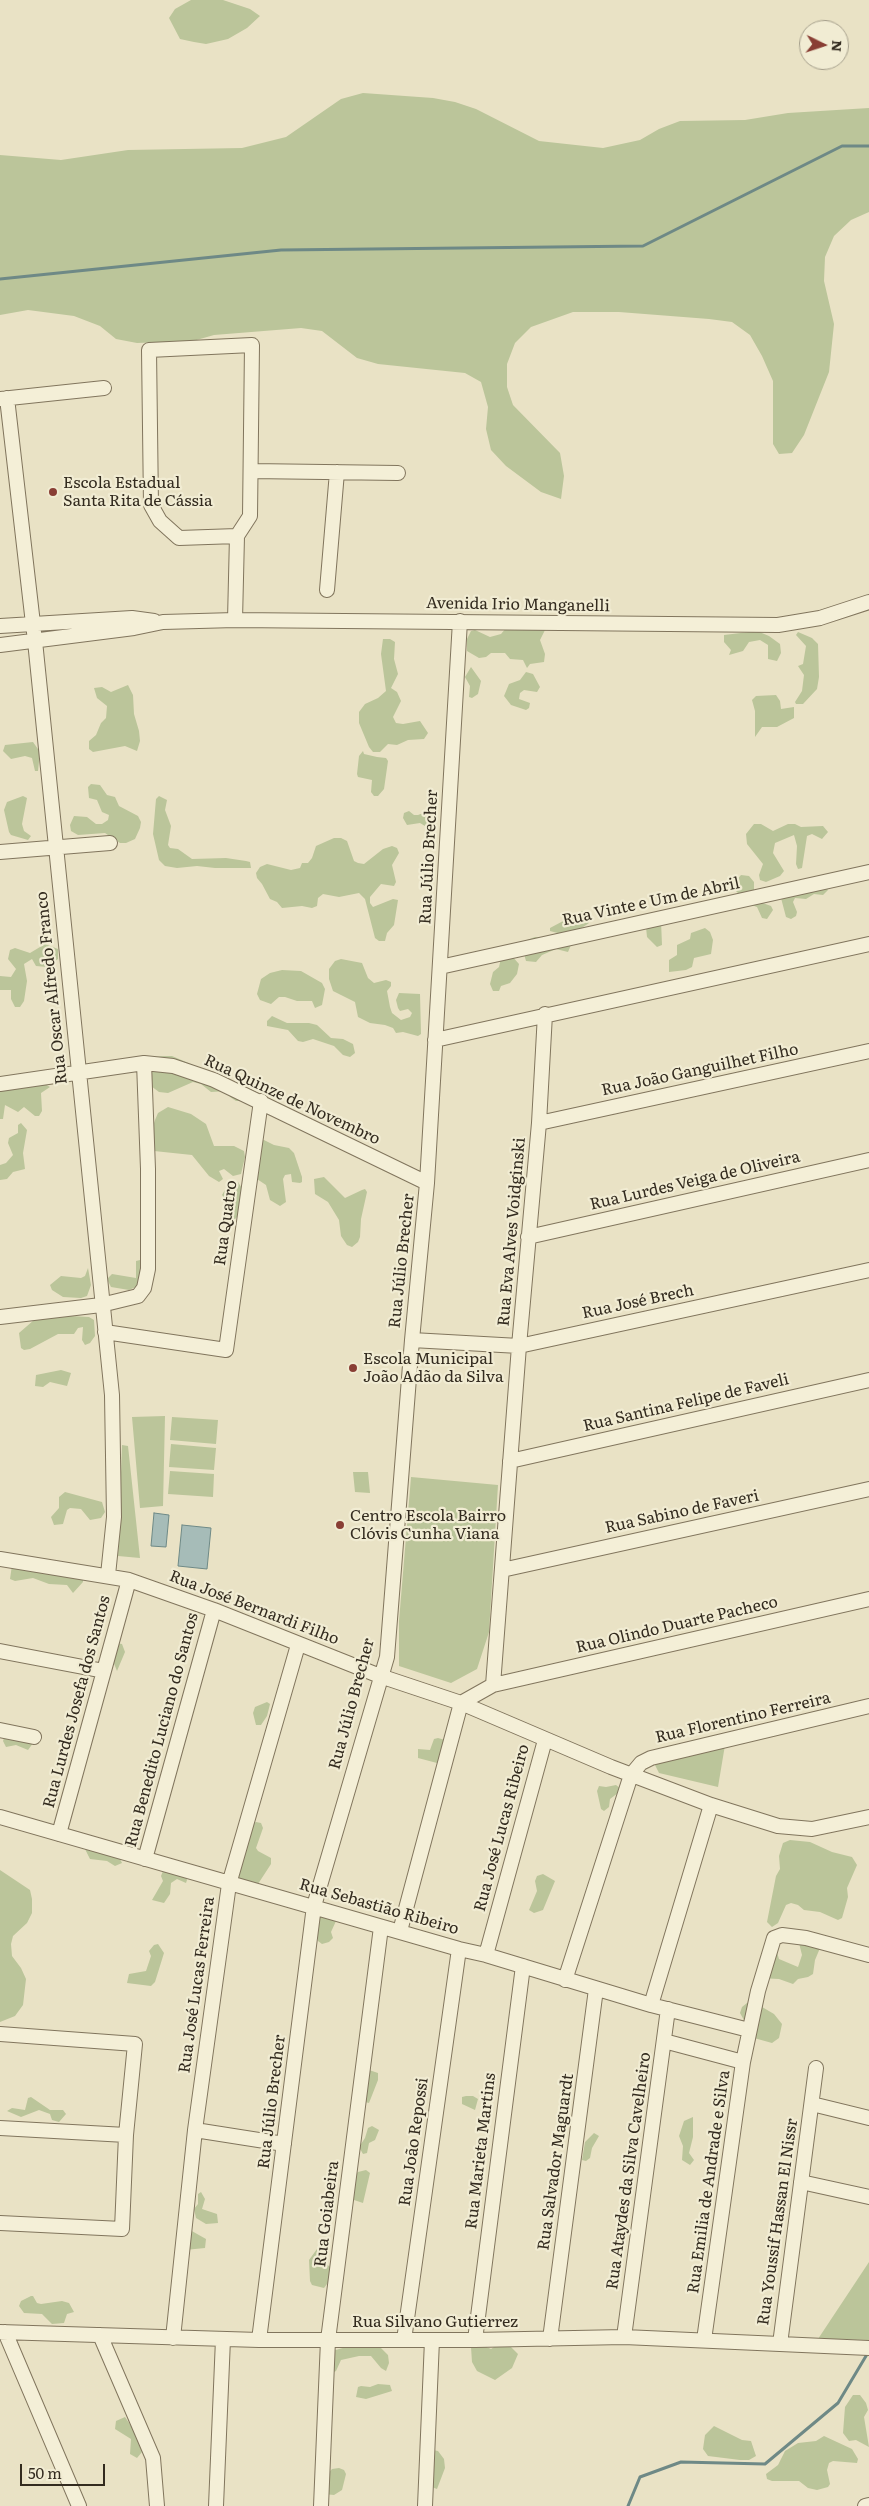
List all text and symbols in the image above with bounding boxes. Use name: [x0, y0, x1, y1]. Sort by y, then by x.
north arrow: [799, 20, 849, 70]
text: N: [828, 39, 848, 53]
place label: Escola Estadual Santa Rita de Cássia: [63, 473, 213, 511]
marker: Escola Estadual Santa Rita de Cássia: [47, 486, 59, 498]
street label: Avenida Irio Manganelli: [426, 594, 610, 616]
street label: Rua Júlio Brecher: [416, 789, 442, 925]
street label: Rua Vinte e Um de Abril: [560, 874, 742, 930]
street label: Rua Oscar Alfredo Franco: [32, 891, 72, 1085]
street label: Rua João Ganguilhet Filho: [600, 1040, 800, 1100]
street label: Rua Quinze de Novembro: [201, 1051, 383, 1149]
street label: Rua Eva Alves Voidginski: [494, 1137, 530, 1327]
street label: Rua Lurdes Veiga de Oliveira: [588, 1147, 802, 1215]
street label: Rua Quatro: [210, 1179, 242, 1267]
street label: Rua Júlio Brecher: [385, 1193, 419, 1329]
street label: Rua José Brech: [580, 1281, 696, 1323]
place label: Escola Municipal João Adão da Silva: [363, 1349, 504, 1387]
marker: Escola Municipal João Adão da Silva: [347, 1362, 359, 1374]
street label: Rua Santina Felipe de Faveli: [581, 1370, 791, 1436]
street label: Rua Sabino de Faveri: [603, 1486, 761, 1538]
place label: Centro Escola Bairro Clóvis Cunha Viana: [350, 1506, 506, 1544]
marker: Centro Escola Bairro Clóvis Cunha Viana: [334, 1519, 346, 1531]
street label: Rua José Bernardi Filho: [166, 1567, 342, 1649]
street label: Rua Olindo Duarte Pacheco: [574, 1592, 780, 1658]
street label: Rua Lurdes Josefa dos Santos: [39, 1594, 115, 1810]
street label: Rua Benedito Luciano do Santos: [121, 1611, 203, 1849]
street label: Rua Júlio Brecher: [325, 1636, 379, 1772]
street label: Rua Florentino Ferreira: [653, 1688, 833, 1748]
street label: Rua José Lucas Ribeiro: [470, 1742, 534, 1914]
street label: Rua Sebastião Ribeiro: [297, 1875, 461, 1939]
street label: Rua José Lucas Ferreira: [175, 1896, 219, 2074]
street label: Rua Júlio Brecher: [254, 2034, 290, 2170]
street label: Rua Ataydes da Silva Cavelheiro: [603, 2051, 655, 2291]
street label: Rua Emilia de Andrade e Silva: [684, 2069, 734, 2295]
street label: Rua Marieta Martins: [462, 2072, 500, 2230]
street label: Rua Salvador Maguardt: [534, 2072, 578, 2252]
street label: Rua João Repossi: [395, 2076, 433, 2208]
street label: Rua Youssif Hassan El Nissr: [754, 2117, 802, 2327]
street label: Rua Goiabeira: [311, 2160, 343, 2268]
street label: Rua Silvano Gutierrez: [352, 2312, 518, 2332]
scale bar: [22, 2454, 108, 2486]
text: 50 m: [28, 2461, 62, 2484]

